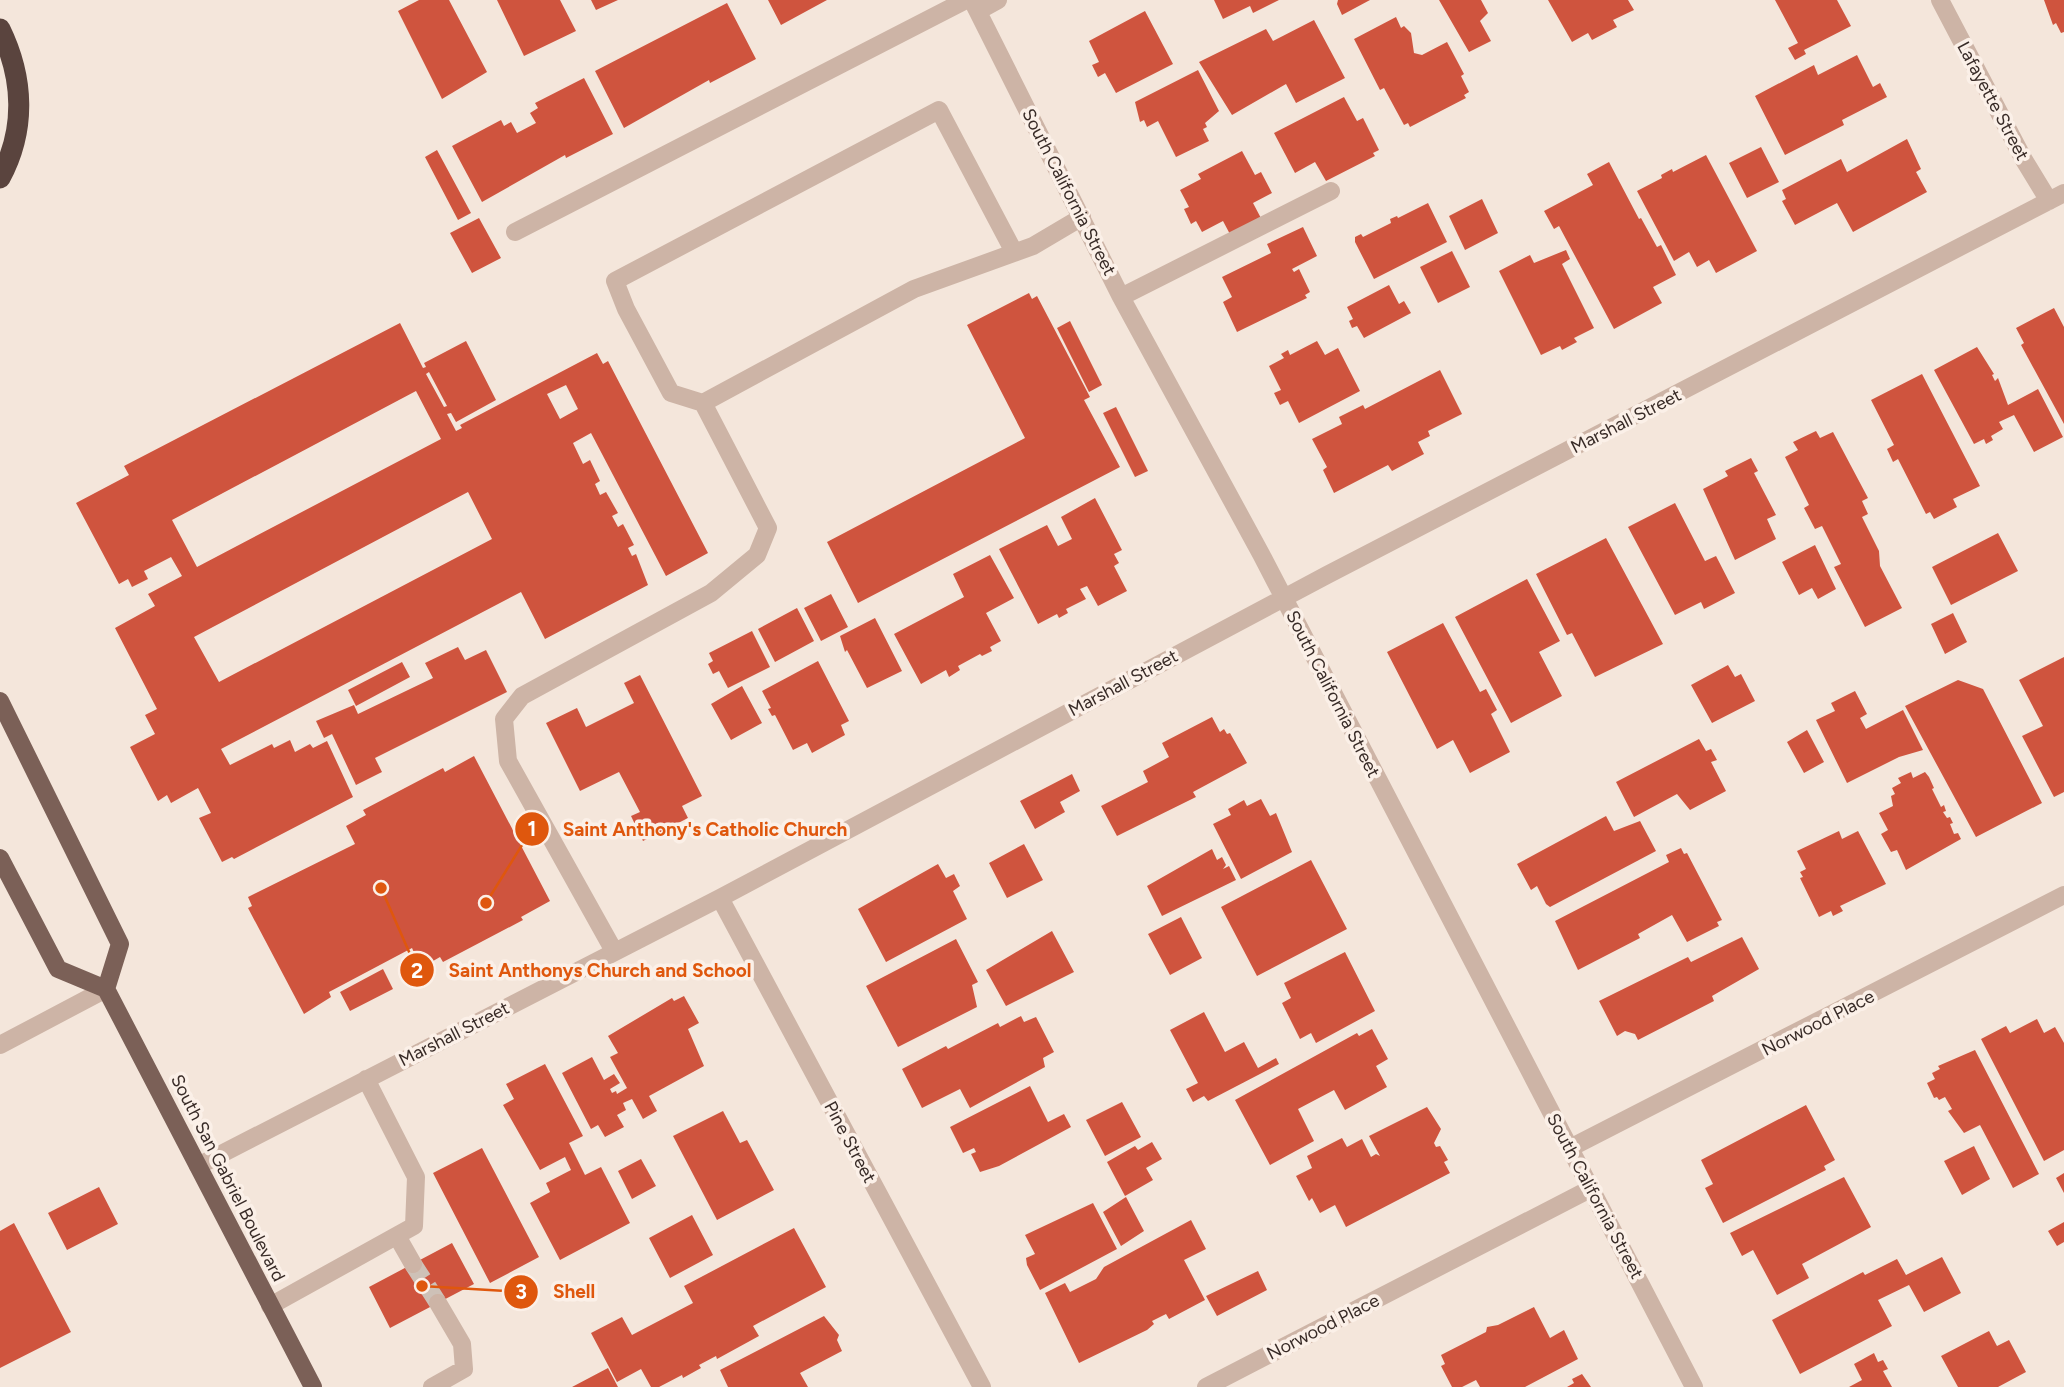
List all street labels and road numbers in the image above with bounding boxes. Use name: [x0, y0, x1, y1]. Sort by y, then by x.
street label: Lafayette Street: [1952, 38, 2034, 164]
street label: South California Street: [1017, 105, 1121, 279]
street label: Marshall Street: [1567, 384, 1685, 458]
street label: South California Street: [1281, 607, 1385, 781]
street label: Marshall Street: [1064, 645, 1182, 721]
street label: Norwood Place: [1758, 985, 1878, 1061]
street label: Marshall Street: [395, 997, 513, 1071]
street label: South San Gabriel Boulevard: [166, 1071, 290, 1285]
street label: Pine Street: [819, 1097, 881, 1187]
street label: South California Street: [1542, 1109, 1648, 1283]
street label: Norwood Place: [1263, 1289, 1383, 1365]

